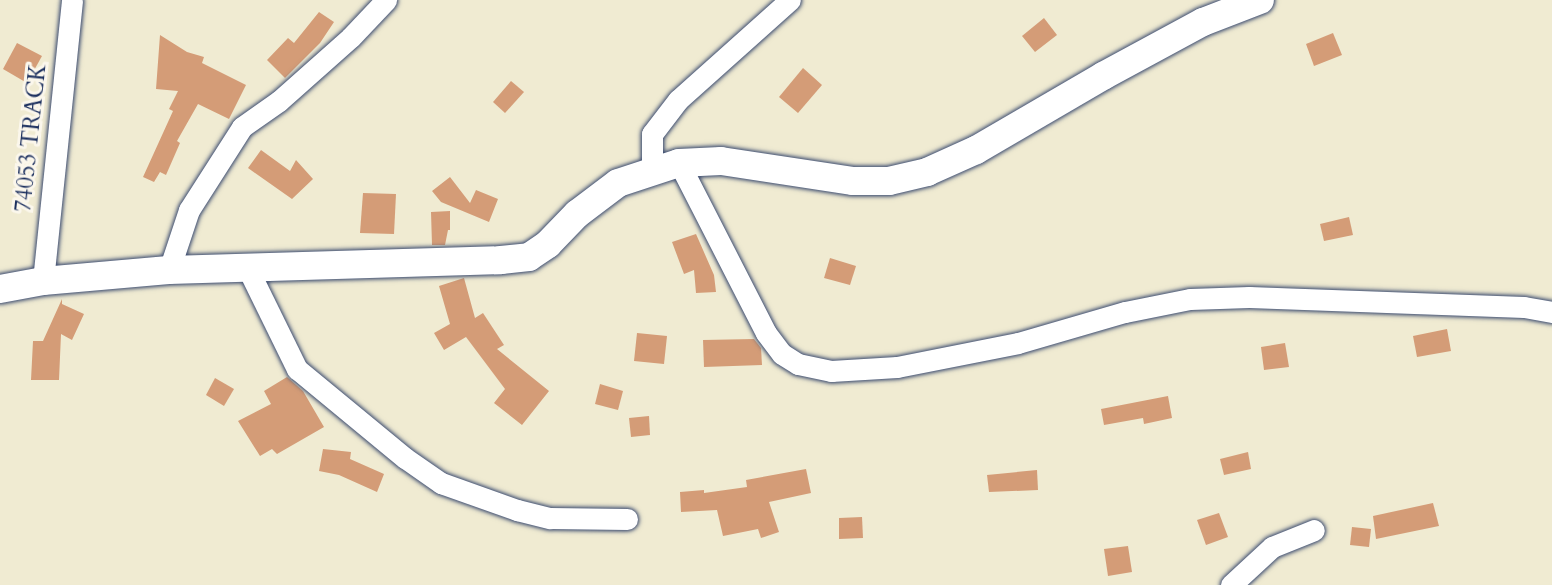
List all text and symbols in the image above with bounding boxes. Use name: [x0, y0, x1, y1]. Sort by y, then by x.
street label: 74053 TRACK: [9, 62, 53, 214]

